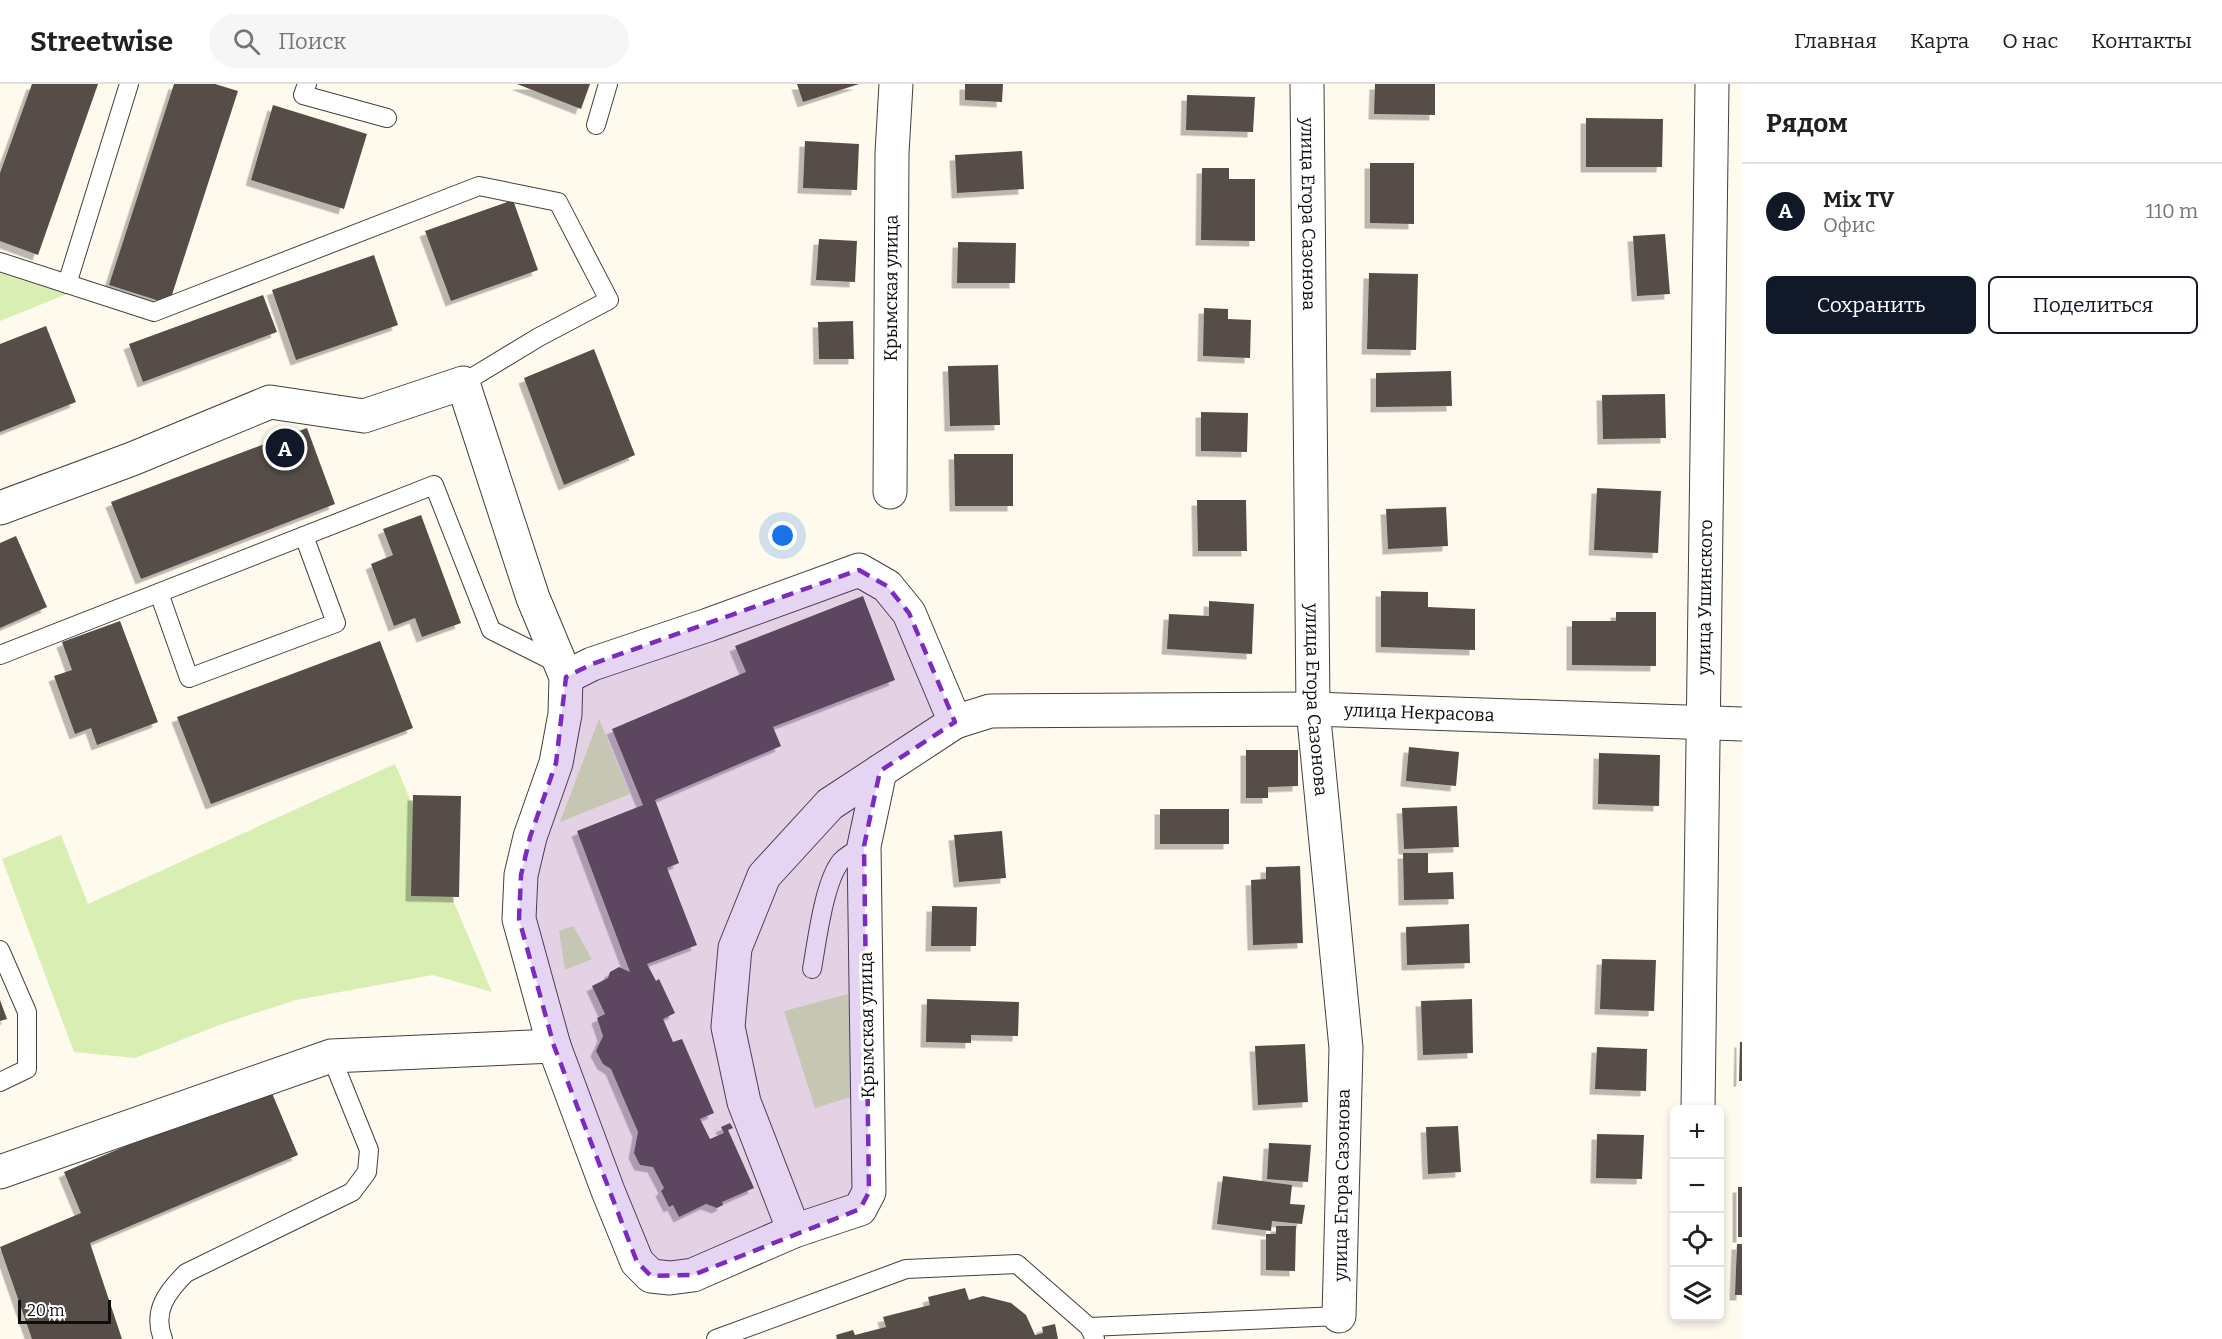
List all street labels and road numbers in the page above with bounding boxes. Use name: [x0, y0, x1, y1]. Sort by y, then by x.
street label: улица Егора Сазонова: [1296, 116, 1320, 311]
street label: Крымская улица: [880, 214, 903, 361]
street label: улица Ушинского: [1693, 519, 1717, 676]
street label: улица Егора Сазонова: [1301, 602, 1332, 797]
street label: улица Некрасова: [1342, 699, 1495, 726]
street label: Крымская улица: [855, 951, 879, 1098]
street label: улица Егора Сазонова: [1329, 1088, 1355, 1283]

